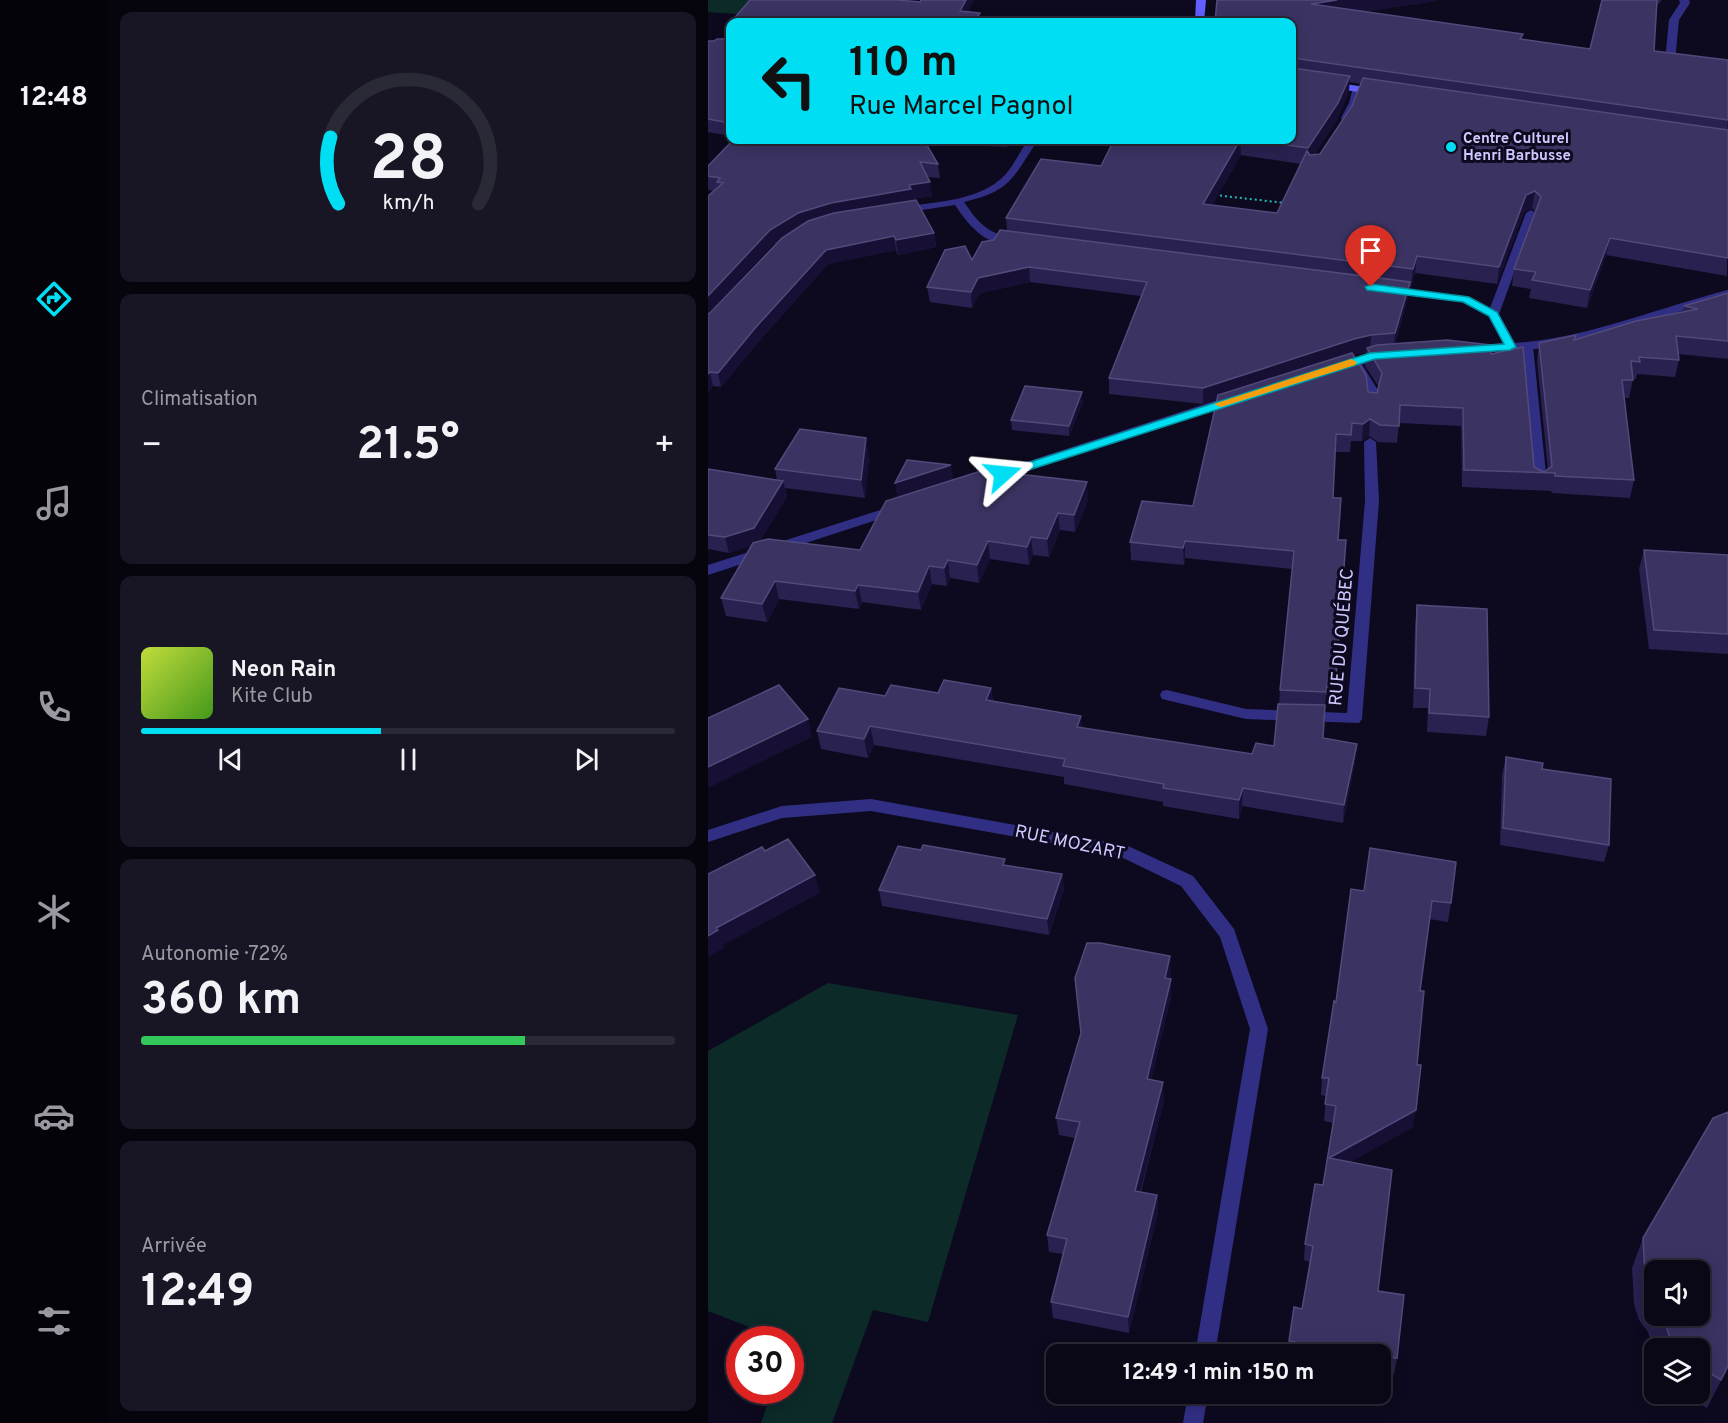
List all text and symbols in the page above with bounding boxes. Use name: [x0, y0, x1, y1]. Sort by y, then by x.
text: 110 m: [849, 38, 958, 91]
icon: left: [750, 42, 828, 120]
text: 12:48: [20, 81, 88, 115]
text: Rue Marcel Pagnol: [849, 90, 1074, 124]
text: 28: [369, 123, 447, 202]
place label: Centre Culturel Henri Barbusse: [1463, 130, 1571, 166]
marker: Centre Culturel Henri Barbusse: [1444, 140, 1458, 154]
text: km/h: [382, 190, 434, 217]
pin: [1345, 225, 1396, 287]
icon: arrive: [1354, 234, 1387, 267]
icon: directions: [33, 278, 75, 320]
text: Climatisation: [141, 387, 258, 413]
text: 21.5°: [357, 418, 459, 475]
text: −: [141, 426, 162, 468]
text: +: [654, 426, 675, 468]
position arrow: [971, 442, 1035, 506]
icon: music: [33, 482, 75, 524]
street label: RUE DU QUÉBEC: [1323, 567, 1360, 707]
text: Neon Rain: [231, 657, 336, 684]
text: Kite Club: [231, 684, 313, 710]
icon: phone: [33, 686, 75, 728]
icon: previous: [214, 743, 247, 776]
icon: pause: [392, 743, 425, 776]
icon: next: [570, 743, 603, 776]
street label: RUE MOZART: [1013, 821, 1127, 866]
icon: climate: [33, 891, 75, 933]
text: Autonomie · 72%: [141, 942, 288, 968]
text: 360 km: [141, 973, 301, 1030]
icon: car: [33, 1095, 75, 1137]
text: Arrivée: [141, 1234, 207, 1260]
map controls: [1644, 1260, 1710, 1404]
button: sound: [1644, 1260, 1710, 1326]
text: 12:49: [141, 1265, 254, 1322]
icon: filters: [33, 1300, 75, 1342]
speed limit sign: 30: [726, 1326, 804, 1404]
button: layers: [1644, 1338, 1710, 1404]
text: 12:49 · 1 min · 150 m: [1123, 1360, 1314, 1387]

